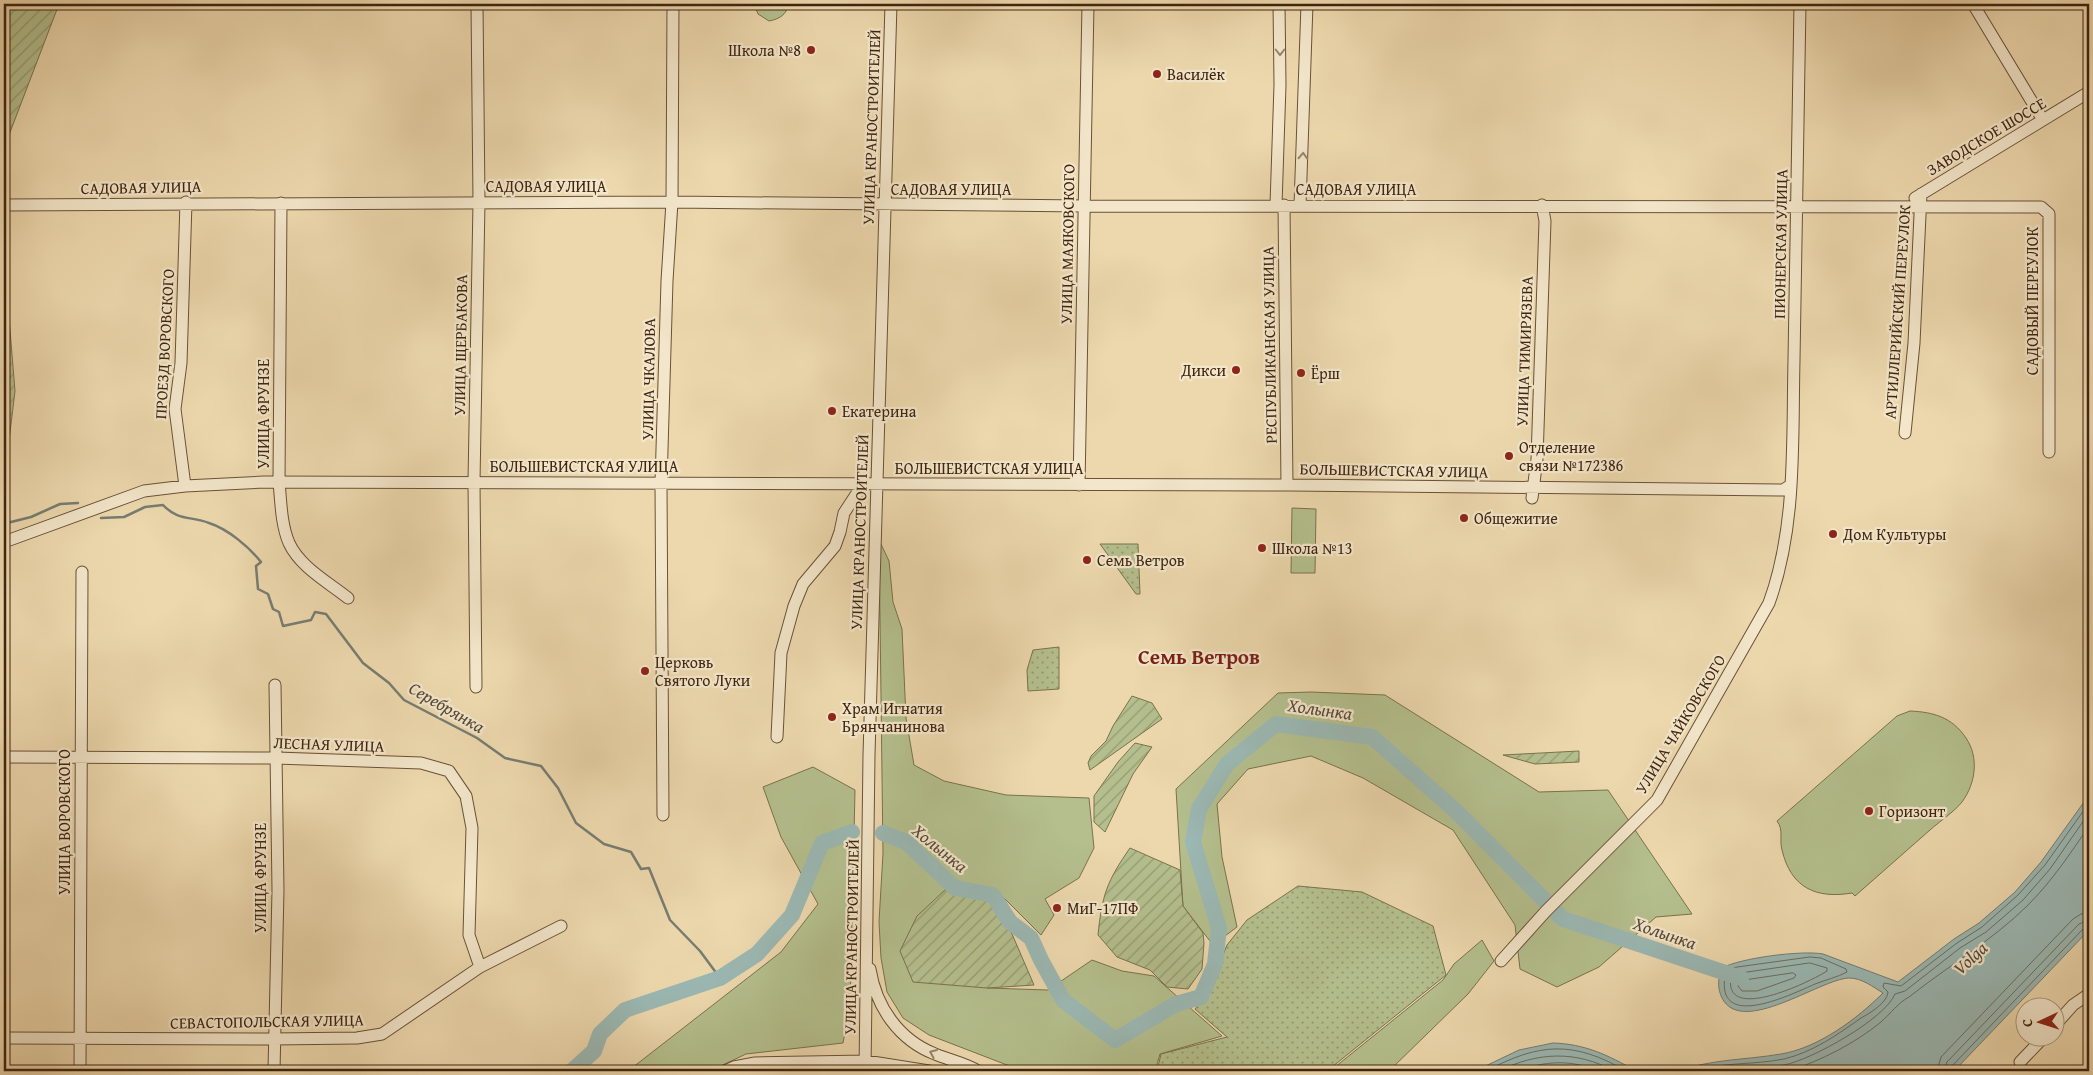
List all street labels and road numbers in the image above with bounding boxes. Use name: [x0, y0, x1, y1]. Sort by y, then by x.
street label: УЛИЦА КРАНОСТРОИТЕЛЕЙ: [856, 29, 886, 225]
street label: ЗАВОДСКОЕ ШОССЕ: [1922, 91, 2050, 181]
street label: УЛИЦА МАЯКОВСКОГО: [1054, 163, 1080, 324]
street label: ПИОНЕРСКАЯ УЛИЦА: [1767, 169, 1793, 319]
street label: САДОВАЯ УЛИЦА: [80, 174, 202, 200]
street label: САДОВАЯ УЛИЦА: [486, 174, 607, 198]
street label: САДОВАЯ УЛИЦА: [891, 177, 1012, 201]
street label: САДОВАЯ УЛИЦА: [1296, 177, 1417, 201]
street label: АРТИЛЛЕРИЙСКИЙ ПЕРЕУЛОК: [1878, 204, 1916, 420]
street label: САДОВЫЙ ПЕРЕУЛОК: [2020, 227, 2044, 375]
street label: РЕСПУБЛИКАНСКАЯ УЛИЦА: [1255, 246, 1283, 444]
street label: ПРОЕЗД ВОРОВСКОГО: [148, 268, 180, 420]
street label: УЛИЦА ЩЕРБАКОВА: [447, 274, 473, 416]
street label: УЛИЦА ТИМИРЯЗЕВА: [1509, 275, 1539, 427]
street label: УЛИЦА ЧКАЛОВА: [635, 317, 661, 440]
street label: УЛИЦА ФРУНЗЕ: [251, 359, 275, 469]
street label: УЛИЦА КРАНОСТРОИТЕЛЕЙ: [844, 434, 874, 630]
street label: БОЛЬШЕВИСТСКАЯ УЛИЦА: [490, 454, 679, 478]
street label: БОЛЬШЕВИСТСКАЯ УЛИЦА: [895, 456, 1084, 480]
street label: БОЛЬШЕВИСТСКАЯ УЛИЦА: [1299, 456, 1489, 484]
street label: УЛИЦА ЧАЙКОВСКОГО: [1629, 650, 1731, 798]
street label: ЛЕСНАЯ УЛИЦА: [273, 730, 385, 758]
street label: УЛИЦА ВОРОВСКОГО: [52, 749, 76, 895]
street label: УЛИЦА ФРУНЗЕ: [248, 823, 272, 933]
street label: УЛИЦА КРАНОСТРОИТЕЛЕЙ: [837, 839, 865, 1035]
street label: СЕВАСТОПОЛЬСКАЯ УЛИЦА: [170, 1007, 364, 1035]

